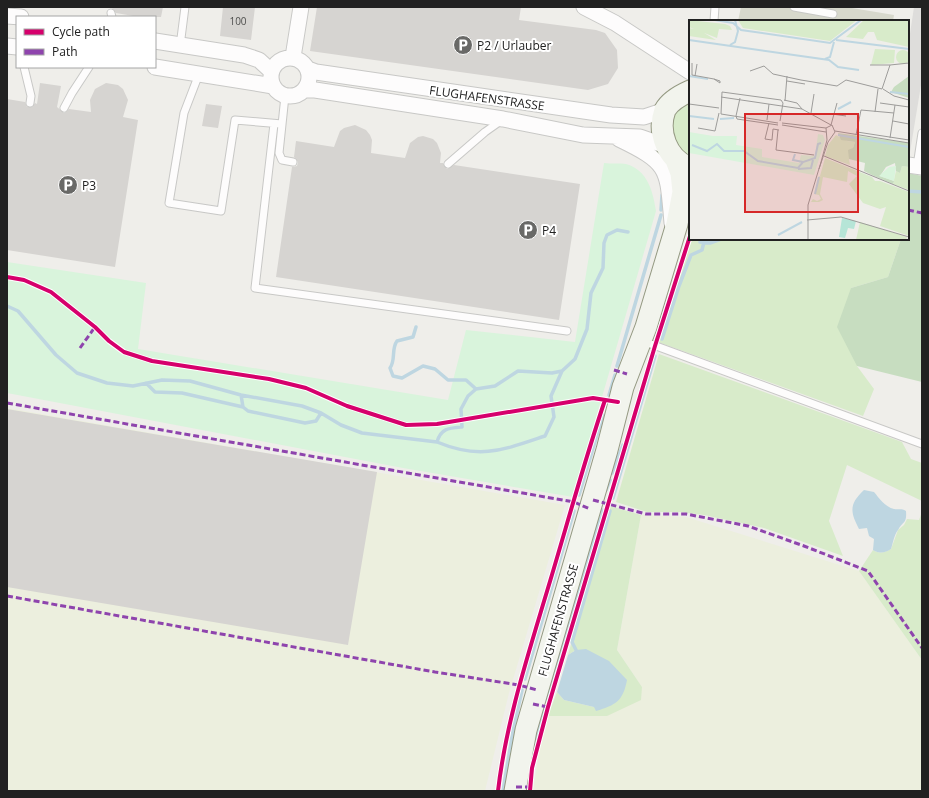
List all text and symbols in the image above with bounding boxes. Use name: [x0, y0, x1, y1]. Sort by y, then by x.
house number: 100: [229, 14, 247, 28]
legend: [16, 16, 156, 68]
inset map: [689, 20, 909, 240]
text: Cycle path: [52, 23, 110, 40]
parking icon: P2 / Urlauber: [452, 34, 474, 56]
place label: P2 / Urlauber: [477, 37, 552, 54]
text: Path: [52, 43, 78, 60]
street label: FLUGHAFENSTRASSE: [428, 81, 546, 115]
parking icon: P3: [57, 174, 79, 196]
place label: P3: [82, 177, 96, 194]
parking icon: P4: [517, 219, 539, 241]
place label: P4: [542, 222, 556, 239]
street label: FLUGHAFENSTRASSE: [534, 562, 582, 678]

